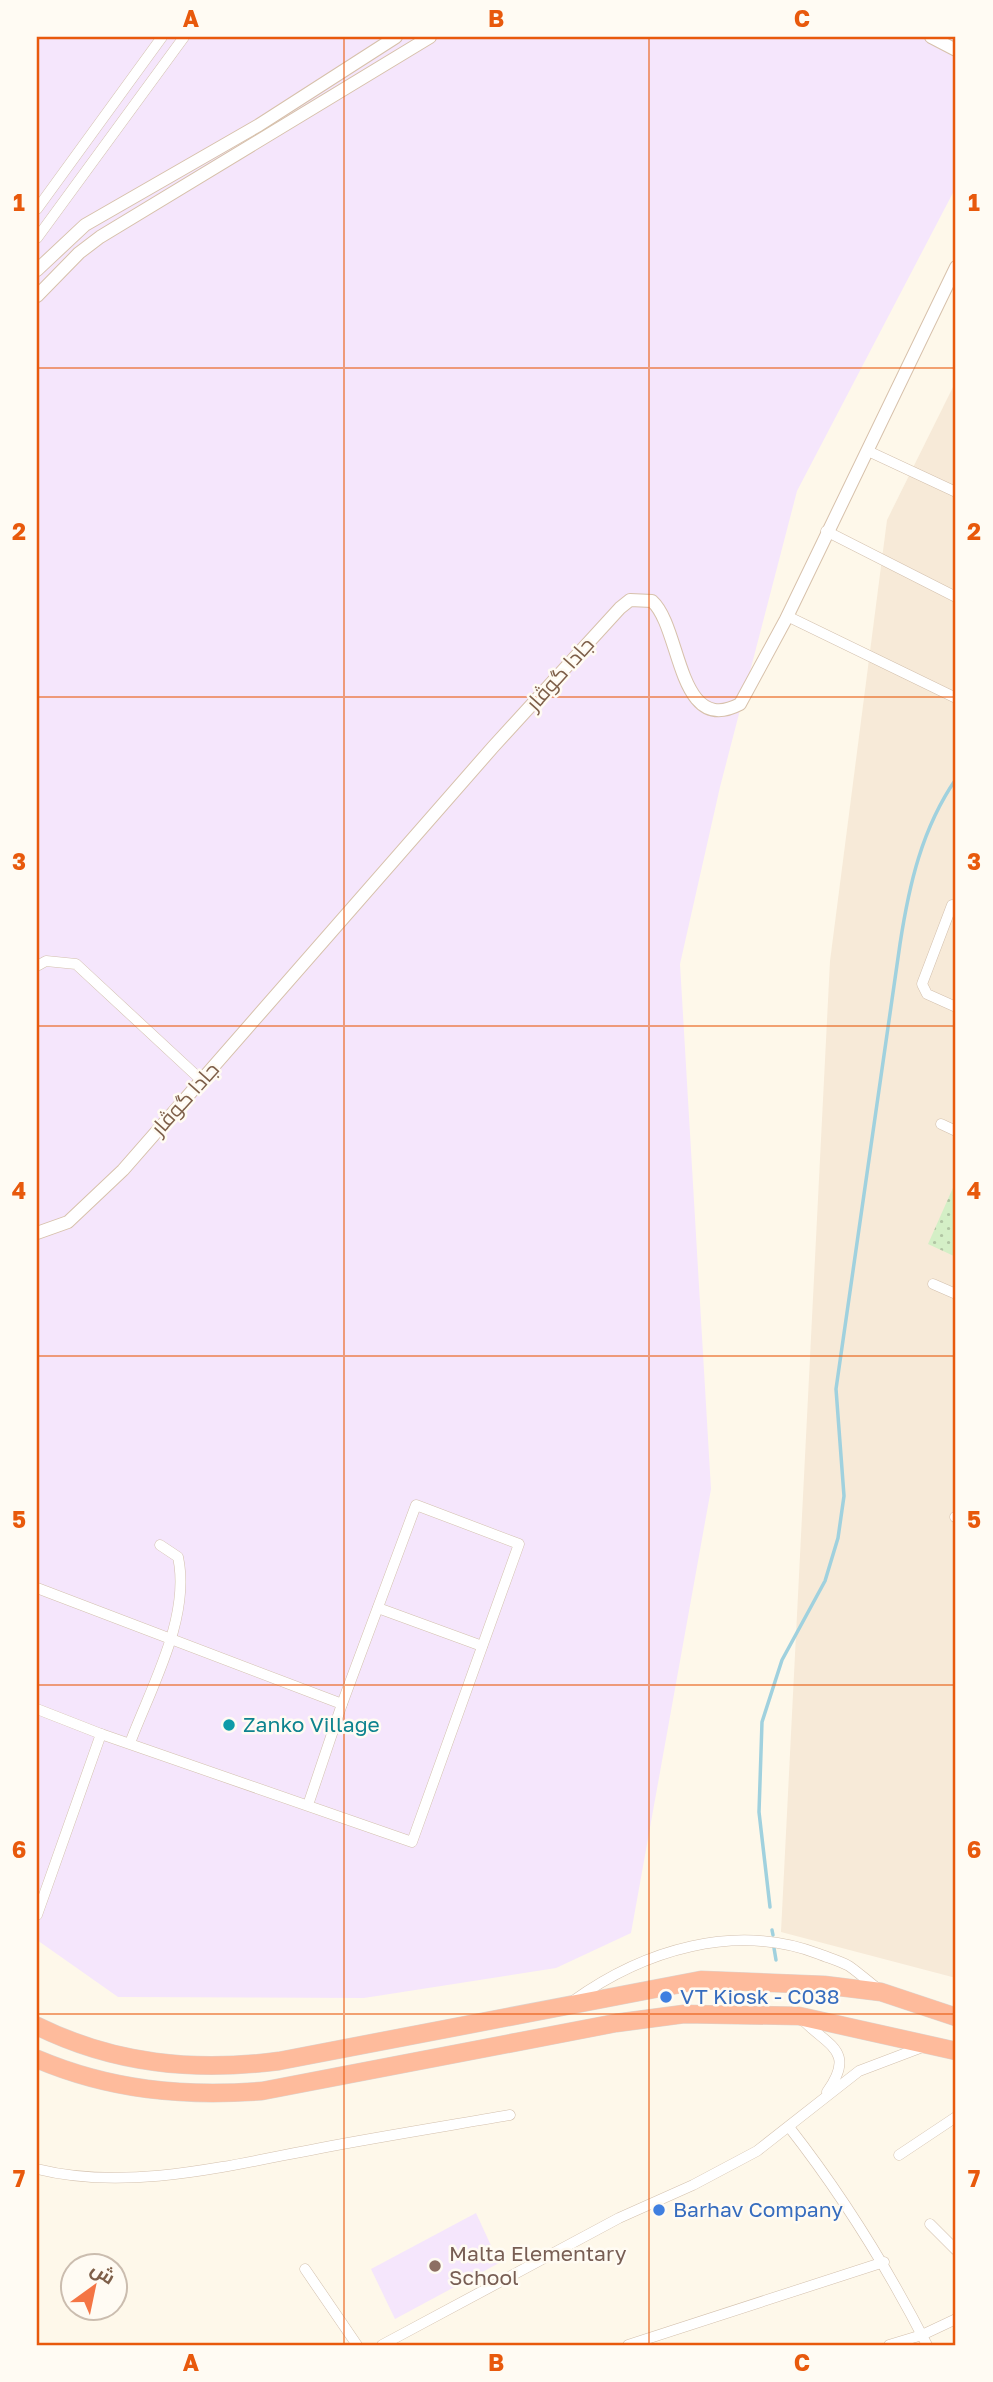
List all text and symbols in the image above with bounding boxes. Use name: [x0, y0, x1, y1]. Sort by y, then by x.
text: A: [183, 4, 200, 32]
text: B: [488, 4, 504, 32]
text: C: [794, 4, 810, 32]
text: 1: [13, 188, 25, 216]
text: 1: [968, 188, 980, 216]
text: 2: [12, 517, 26, 545]
text: 2: [967, 517, 981, 545]
street label: جادا گوڤار: [519, 631, 599, 716]
text: 3: [12, 847, 26, 875]
text: 3: [967, 847, 981, 875]
street label: جادا گوڤار: [144, 1056, 224, 1141]
text: 4: [12, 1176, 26, 1204]
text: 4: [967, 1176, 981, 1204]
text: 5: [12, 1505, 26, 1533]
text: 5: [967, 1505, 981, 1533]
place label: Zanko Village: [243, 1711, 380, 1737]
marker: Zanko Village: [221, 1717, 237, 1733]
text: 6: [12, 1835, 26, 1863]
text: 6: [967, 1835, 981, 1863]
place label: VT Kiosk - C038: [680, 1983, 840, 2009]
marker: VT Kiosk - C038: [658, 1989, 674, 2005]
text: 7: [13, 2164, 25, 2192]
text: 7: [968, 2164, 980, 2192]
place label: Barhav Company: [673, 2196, 843, 2222]
marker: Barhav Company: [651, 2202, 667, 2218]
place label: Malta Elementary School: [449, 2240, 627, 2290]
north arrow: [60, 2252, 130, 2322]
text: ش: [86, 2256, 120, 2289]
marker: Malta Elementary School: [427, 2258, 443, 2274]
text: A: [183, 2348, 200, 2376]
text: B: [488, 2348, 504, 2376]
text: C: [794, 2348, 810, 2376]

